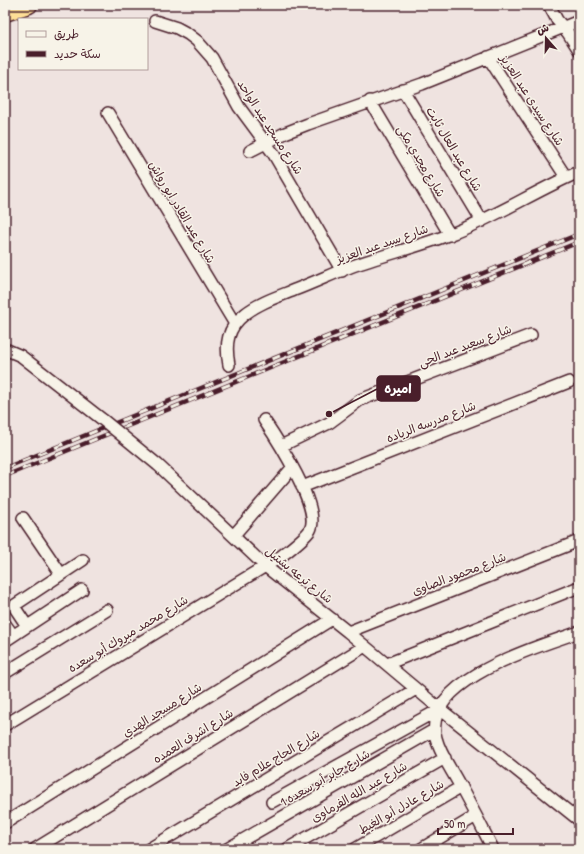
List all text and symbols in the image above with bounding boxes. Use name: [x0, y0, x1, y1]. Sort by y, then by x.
legend: [18, 18, 148, 70]
north arrow: [526, 18, 566, 58]
text: ش: [534, 20, 551, 37]
text: طريق: [54, 25, 79, 42]
text: سكة حديد: [54, 45, 101, 62]
street label: شارع سيدى عبد العزيز: [495, 50, 568, 149]
street label: شارع مسجد عبد الواحد: [232, 76, 308, 178]
street label: شارع عبد العال ثابت: [422, 103, 486, 195]
street label: شارع مجدي مكى: [392, 122, 450, 200]
street label: شارع عبد القادر ابو رواش: [144, 157, 220, 267]
street label: شارع سيد عبد العزيز: [332, 220, 431, 269]
street label: شارع سعيد عبد الحى: [416, 320, 514, 372]
callout: اميره: [377, 376, 420, 401]
text: اميره: [384, 379, 412, 397]
street label: شارع مدرسه الرياده: [384, 397, 478, 447]
street label: شارع ترعه بشتيل: [261, 542, 337, 608]
street label: شارع محمود الصاوى: [409, 548, 509, 600]
street label: شارع محمد مبروك أبو سعده: [65, 591, 191, 677]
street label: شارع مسجد الهدي: [119, 678, 205, 742]
street label: شارع اشرف العمده: [149, 704, 237, 768]
street label: شارع الحاج علام فايد: [229, 725, 323, 791]
street label: شارع جابر أبو سعده 1: [277, 745, 373, 811]
street label: شارع عبد الله الفرماوى: [307, 757, 411, 827]
street label: شارع عادل أبو الغيط: [355, 775, 447, 839]
scale bar: [438, 810, 513, 836]
text: 50 m: [444, 815, 465, 832]

